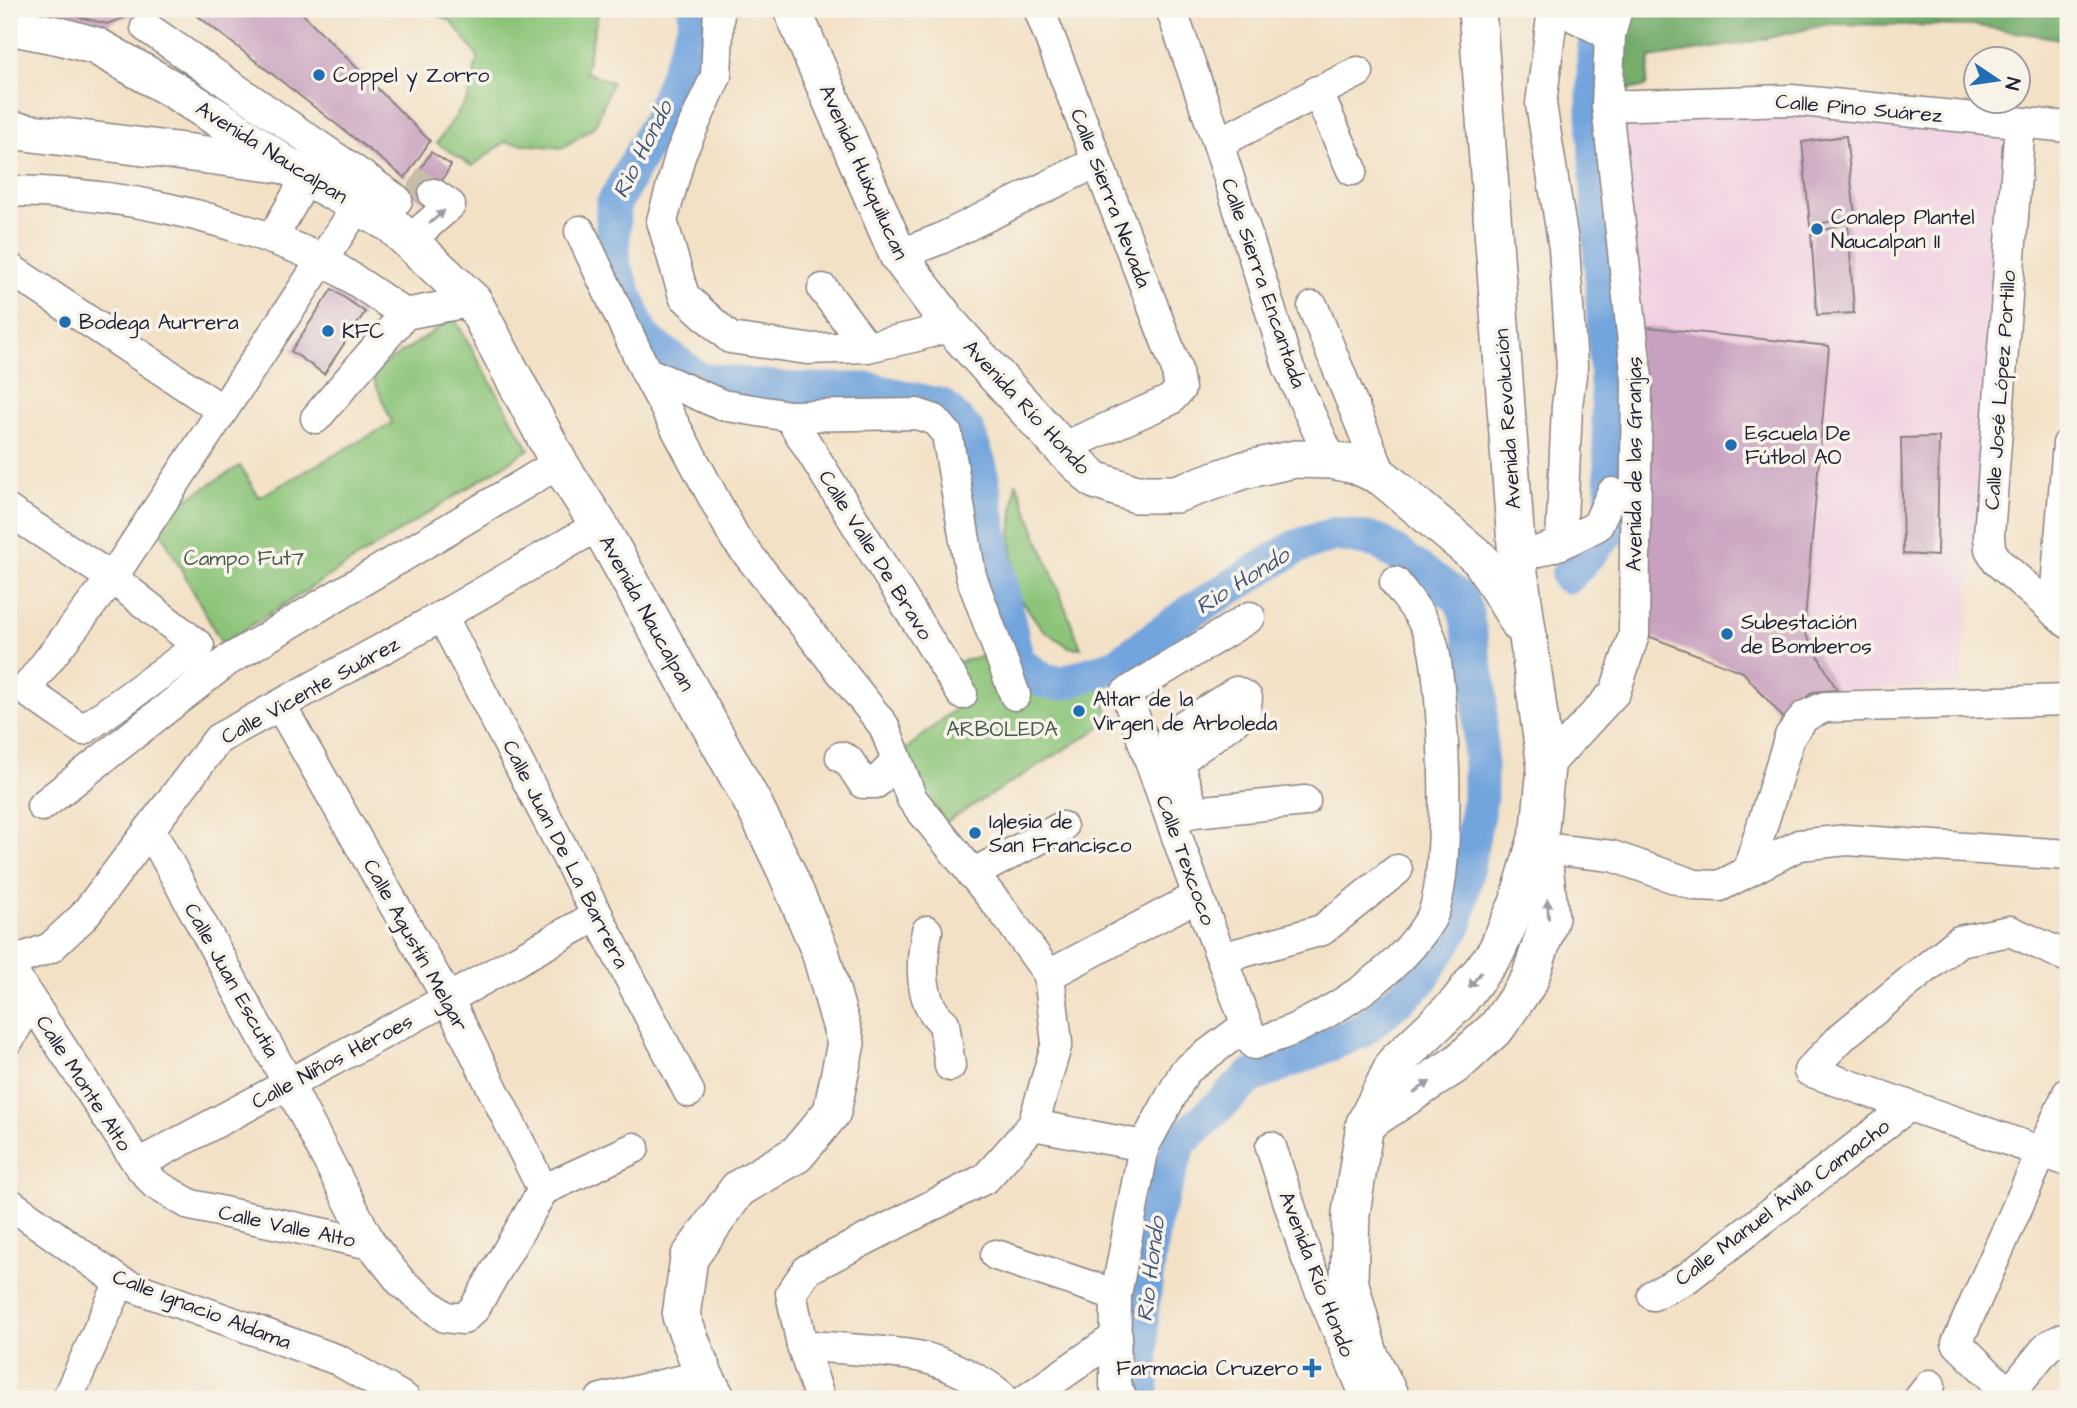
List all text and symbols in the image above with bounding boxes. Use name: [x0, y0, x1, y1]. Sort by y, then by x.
north arrow: [1962, 46, 2032, 116]
place label: Coppel y Zorro: [333, 61, 490, 92]
marker: Coppel y Zorro: [311, 67, 327, 83]
text: N: [1998, 75, 2027, 92]
street label: Avenida Huixquilucan: [812, 80, 915, 264]
street label: Calle Pino Suárez: [1774, 87, 1944, 130]
street label: Avenida Naucalpan: [190, 94, 353, 212]
water label: Rio Hondo: [605, 94, 682, 204]
street label: Calle Sierra Nevada: [1063, 104, 1158, 292]
street label: Calle Sierra Encantada: [1214, 174, 1313, 392]
place label: Conalep Plantel Naucalpan II: [1831, 203, 1975, 257]
one-way arrow: [428, 210, 445, 225]
marker: Conalep Plantel Naucalpan II: [1809, 221, 1825, 237]
street label: Calle José López Portillo: [1978, 269, 2024, 511]
place label: Bodega Aurrera: [79, 308, 239, 339]
marker: Bodega Aurrera: [57, 314, 73, 330]
place label: KFC: [342, 317, 384, 346]
marker: KFC: [320, 323, 336, 339]
street label: Avenida Revolución: [1487, 328, 1528, 510]
street label: Avenida Río Hondo: [956, 333, 1097, 481]
street label: Avenida de las Granjas: [1620, 357, 1649, 571]
place label: Escuela De Fútbol AO: [1745, 419, 1851, 472]
marker: Escuela De Fútbol AO: [1723, 437, 1739, 453]
street label: Calle Valle De Bravo: [811, 465, 940, 646]
street label: Avenida Naucalpan: [591, 530, 701, 697]
water label: Rio Hondo: [1189, 538, 1297, 622]
park label: Campo Fut7: [184, 544, 304, 574]
place label: Subestación de Bomberos: [1741, 608, 1872, 661]
marker: Subestación de Bomberos: [1719, 626, 1735, 642]
street label: Calle Vicente Suárez: [216, 629, 405, 752]
place label: Altar de la Virgen de Arboleda: [1093, 685, 1278, 740]
marker: Altar de la Virgen de Arboleda: [1071, 703, 1087, 719]
park label: ARBOLEDA: [946, 715, 1058, 744]
street label: Calle Juan De La Barrera: [495, 735, 636, 974]
street label: Calle Texcoco: [1149, 791, 1223, 929]
place label: Iglesia de San Francisco: [989, 807, 1132, 860]
marker: Iglesia de San Francisco: [967, 825, 983, 841]
street label: Calle Agustín Melgar: [354, 854, 475, 1038]
street label: Calle Juan Escutia: [177, 898, 286, 1063]
one-way arrow: [1542, 898, 1553, 920]
one-way arrow: [1469, 971, 1483, 989]
street label: Calle Niños Héroes: [246, 1007, 418, 1116]
street label: Calle Monte Alto: [29, 1010, 139, 1157]
one-way arrow: [1412, 1080, 1432, 1093]
street label: Calle Manuel Ávila Camacho: [1669, 1112, 1896, 1293]
street label: Avenida Río Hondo: [1272, 1187, 1362, 1361]
street label: Calle Valle Alto: [216, 1198, 358, 1255]
water label: Rio Hondo: [1129, 1213, 1174, 1323]
street label: Calle Ignacio Aldama: [108, 1262, 296, 1359]
place label: Farmacia Cruzero: [1116, 1354, 1298, 1383]
marker: Farmacia Cruzero: [1304, 1360, 1320, 1376]

